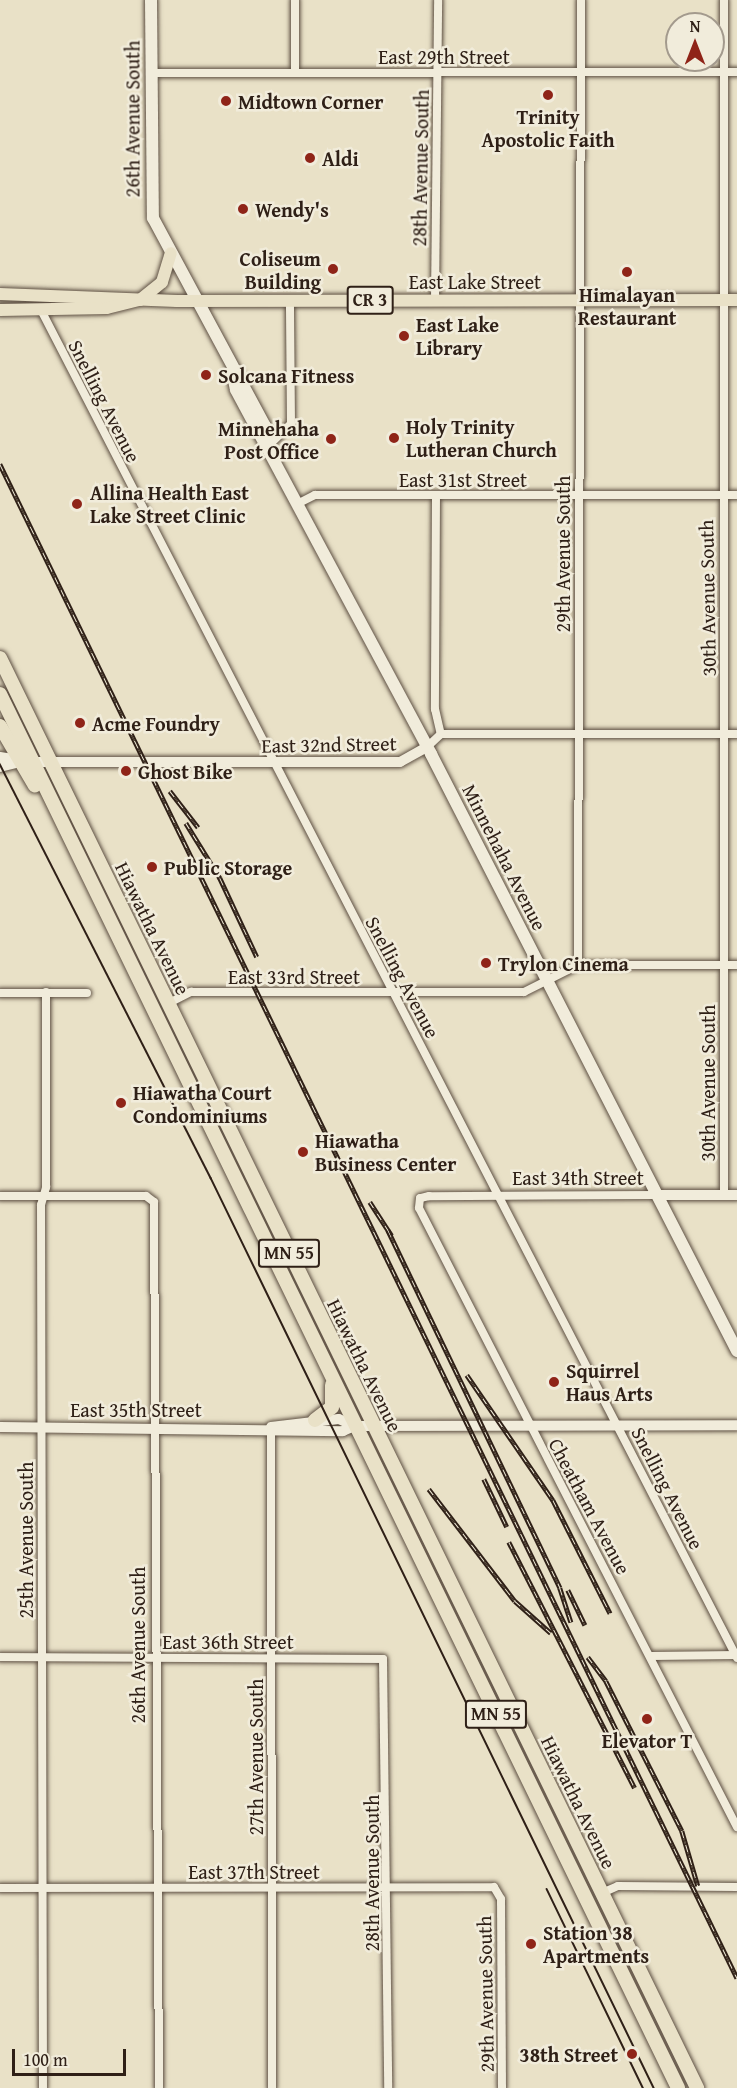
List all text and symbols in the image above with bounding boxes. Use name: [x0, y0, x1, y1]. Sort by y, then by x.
north arrow: [665, 12, 725, 72]
text: N: [690, 14, 700, 38]
street label: 26th Avenue South: [120, 41, 144, 197]
street label: East 29th Street: [378, 44, 510, 68]
marker: Trinity Apostolic Faith: [541, 88, 555, 102]
place label: Midtown Corner: [238, 89, 383, 113]
street label: 28th Avenue South: [407, 89, 433, 247]
marker: Midtown Corner: [219, 94, 233, 108]
place label: Trinity Apostolic Faith: [481, 104, 615, 151]
place label: Aldi: [322, 146, 359, 170]
marker: Aldi: [303, 151, 317, 165]
place label: Wendy's: [255, 197, 329, 221]
marker: Wendy's: [236, 202, 250, 216]
place label: Coliseum Building: [240, 246, 321, 293]
marker: Coliseum Building: [326, 262, 340, 276]
marker: Himalayan Restaurant: [620, 265, 634, 279]
street label: East Lake Street: [409, 269, 541, 293]
place label: Himalayan Restaurant: [578, 282, 676, 329]
road number: CR 3: [346, 285, 394, 315]
place label: East Lake Library: [416, 312, 499, 359]
marker: East Lake Library: [397, 329, 411, 343]
street label: Snelling Avenue: [64, 336, 146, 466]
place label: Solcana Fitness: [218, 363, 354, 387]
marker: Solcana Fitness: [199, 368, 213, 382]
place label: Holy Trinity Lutheran Church: [406, 414, 557, 461]
place label: Minnehaha Post Office: [218, 416, 319, 463]
marker: Holy Trinity Lutheran Church: [387, 431, 401, 445]
marker: Minnehaha Post Office: [324, 432, 338, 446]
street label: East 31st Street: [399, 467, 527, 491]
street label: 29th Avenue South: [550, 476, 574, 632]
place label: Allina Health East Lake Street Clinic: [90, 480, 249, 527]
marker: Allina Health East Lake Street Clinic: [68, 495, 86, 513]
street label: 30th Avenue South: [694, 519, 720, 677]
place label: Acme Foundry: [92, 711, 220, 735]
marker: Acme Foundry: [73, 716, 87, 730]
street label: East 32nd Street: [261, 731, 397, 757]
place label: Ghost Bike: [138, 759, 233, 783]
marker: Ghost Bike: [119, 764, 133, 778]
street label: Minnehaha Avenue: [458, 780, 552, 934]
place label: Public Storage: [164, 855, 292, 879]
street label: Hiawatha Avenue: [110, 858, 196, 998]
marker: Public Storage: [145, 860, 159, 874]
street label: Snelling Avenue: [361, 912, 445, 1042]
place label: Trylon Cinema: [498, 951, 629, 975]
marker: Trylon Cinema: [479, 956, 493, 970]
street label: East 33rd Street: [228, 964, 360, 988]
street label: 30th Avenue South: [695, 1005, 719, 1161]
place label: Hiawatha Court Condominiums: [133, 1080, 272, 1127]
marker: Hiawatha Court Condominiums: [114, 1096, 128, 1110]
place label: Hiawatha Business Center: [315, 1128, 456, 1175]
marker: Hiawatha Business Center: [296, 1145, 310, 1159]
street label: East 34th Street: [512, 1165, 644, 1189]
road number: MN 55: [258, 1238, 320, 1268]
street label: Hiawatha Avenue: [322, 1295, 408, 1435]
place label: Squirrel Haus Arts: [566, 1358, 653, 1405]
marker: Squirrel Haus Arts: [547, 1375, 561, 1389]
street label: East 35th Street: [70, 1397, 202, 1421]
street label: Snelling Avenue: [627, 1423, 709, 1553]
street label: Cheatham Avenue: [544, 1434, 636, 1578]
street label: 25th Avenue South: [13, 1462, 37, 1618]
street label: 26th Avenue South: [125, 1567, 149, 1723]
street label: East 36th Street: [162, 1629, 294, 1653]
street label: 27th Avenue South: [243, 1679, 267, 1835]
road number: MN 55: [464, 1699, 528, 1729]
marker: Elevator T: [640, 1712, 654, 1726]
place label: Elevator T: [602, 1728, 692, 1752]
street label: Hiawatha Avenue: [536, 1732, 622, 1872]
street label: 28th Avenue South: [359, 1795, 383, 1951]
street label: East 37th Street: [188, 1859, 320, 1883]
street label: 29th Avenue South: [472, 1915, 498, 2073]
place label: Station 38 Apartments: [543, 1920, 649, 1967]
marker: Station 38 Apartments: [524, 1937, 538, 1951]
scale bar: [15, 2037, 129, 2075]
place label: 38th Street: [519, 2042, 618, 2066]
marker: 38th Street: [623, 2045, 641, 2063]
text: 100 m: [23, 2046, 68, 2073]

